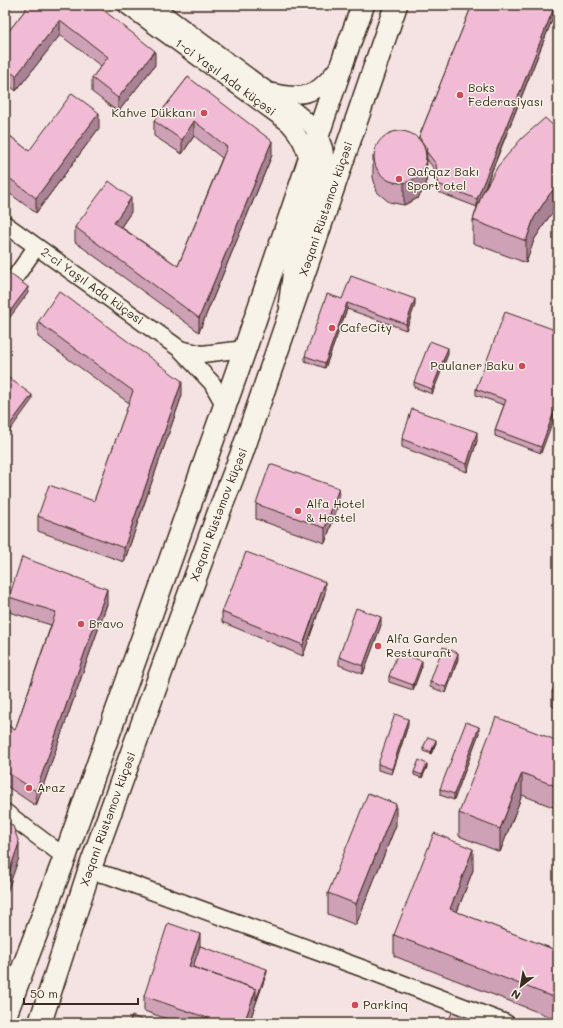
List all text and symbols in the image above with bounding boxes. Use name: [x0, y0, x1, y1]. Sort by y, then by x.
street label: 1-ci Yaşıl Ada küçəsi: [172, 34, 280, 119]
place label: Boks Federasiyası: [468, 79, 544, 109]
marker: Boks Federasiyası: [455, 90, 465, 100]
place label: Kahve Dükkanı: [111, 104, 196, 120]
marker: Kahve Dükkanı: [199, 108, 209, 118]
street label: Xəqani Rüstəmov küçəsi: [294, 139, 356, 278]
place label: Qafqaz Bakı Sport otel: [407, 163, 479, 193]
marker: Qafqaz Bakı Sport otel: [394, 174, 404, 184]
street label: 2-ci Yaşıl Ada küçəsi: [38, 243, 147, 327]
place label: CafeCity: [340, 319, 392, 335]
marker: CafeCity: [327, 323, 337, 333]
place label: Paulaner Baku: [430, 357, 514, 373]
marker: Paulaner Baku: [517, 361, 527, 371]
street label: Xəqani Rüstəmov küçəsi: [186, 445, 250, 583]
place label: Alfa Hotel & Hostel: [306, 495, 365, 525]
marker: Alfa Hotel & Hostel: [293, 506, 303, 516]
place label: Bravo: [89, 615, 123, 631]
marker: Bravo: [76, 619, 86, 629]
place label: Alfa Garden Restaurant: [386, 630, 457, 660]
marker: Alfa Garden Restaurant: [373, 641, 383, 651]
street label: Xəqani Rüstəmov küçəsi: [76, 749, 139, 888]
place label: Araz: [37, 779, 66, 795]
marker: Araz: [24, 783, 34, 793]
north arrow: [501, 966, 541, 1006]
scale bar: [24, 980, 138, 1006]
text: 50 m: [30, 985, 58, 1001]
text: N: [508, 986, 523, 1004]
place label: Parkinq: [363, 996, 409, 1012]
marker: Parkinq: [350, 1000, 360, 1010]

